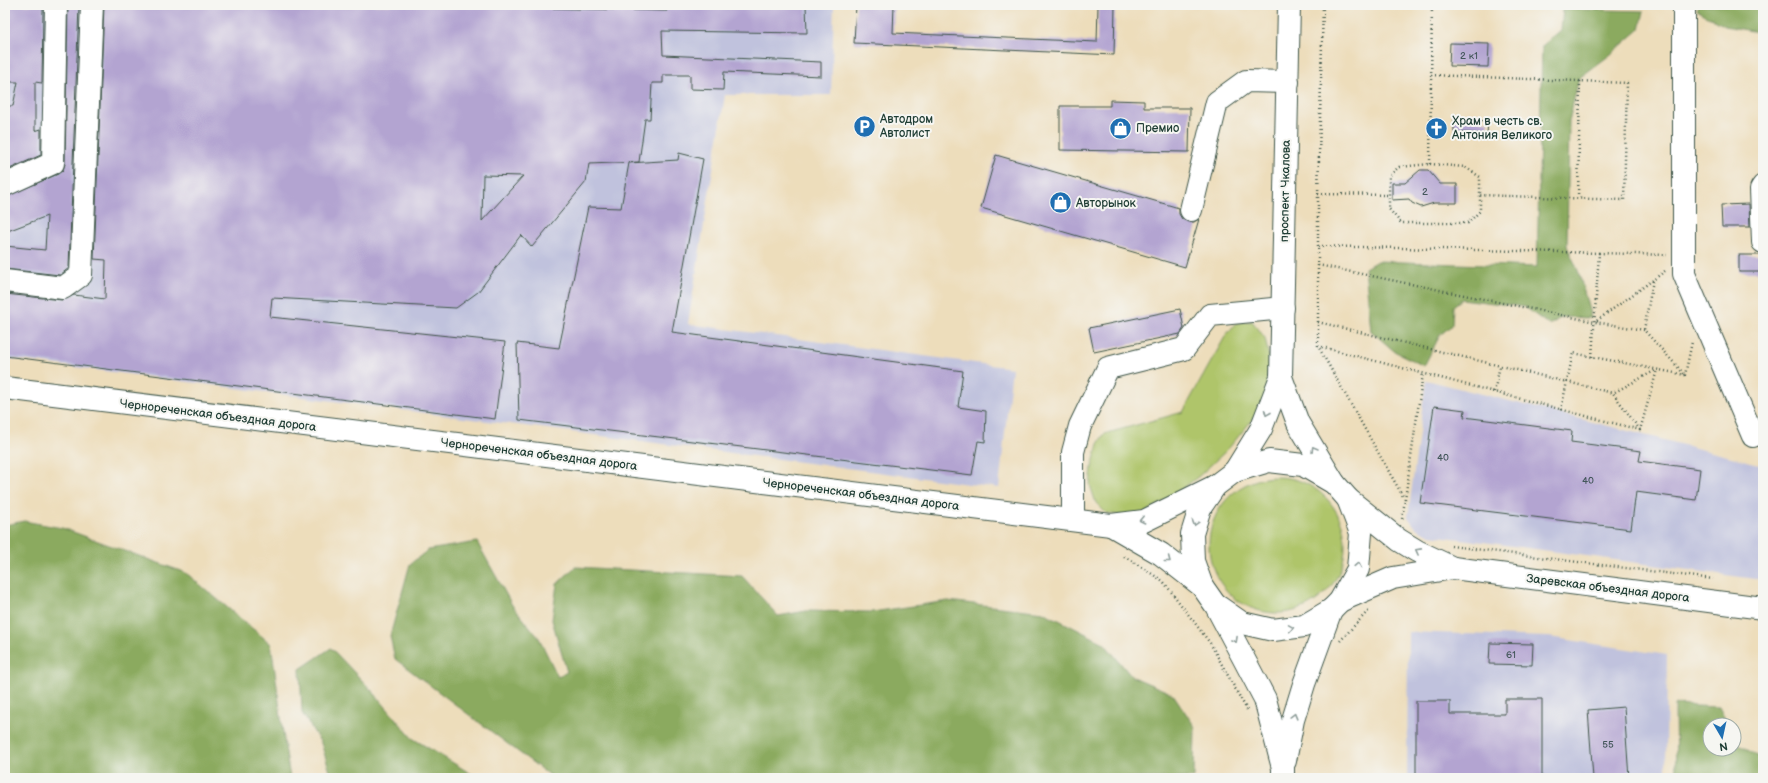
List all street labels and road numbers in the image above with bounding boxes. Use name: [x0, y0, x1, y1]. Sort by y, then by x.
street label: проспект Чкалова: [1277, 140, 1294, 242]
street label: Чернореченская объездная дорога: [119, 396, 317, 435]
street label: Чернореченская объездная дорога: [440, 435, 638, 474]
street label: Чернореченская объездная дорога: [762, 475, 960, 514]
street label: Заревская объездная дорога: [1526, 571, 1690, 606]

